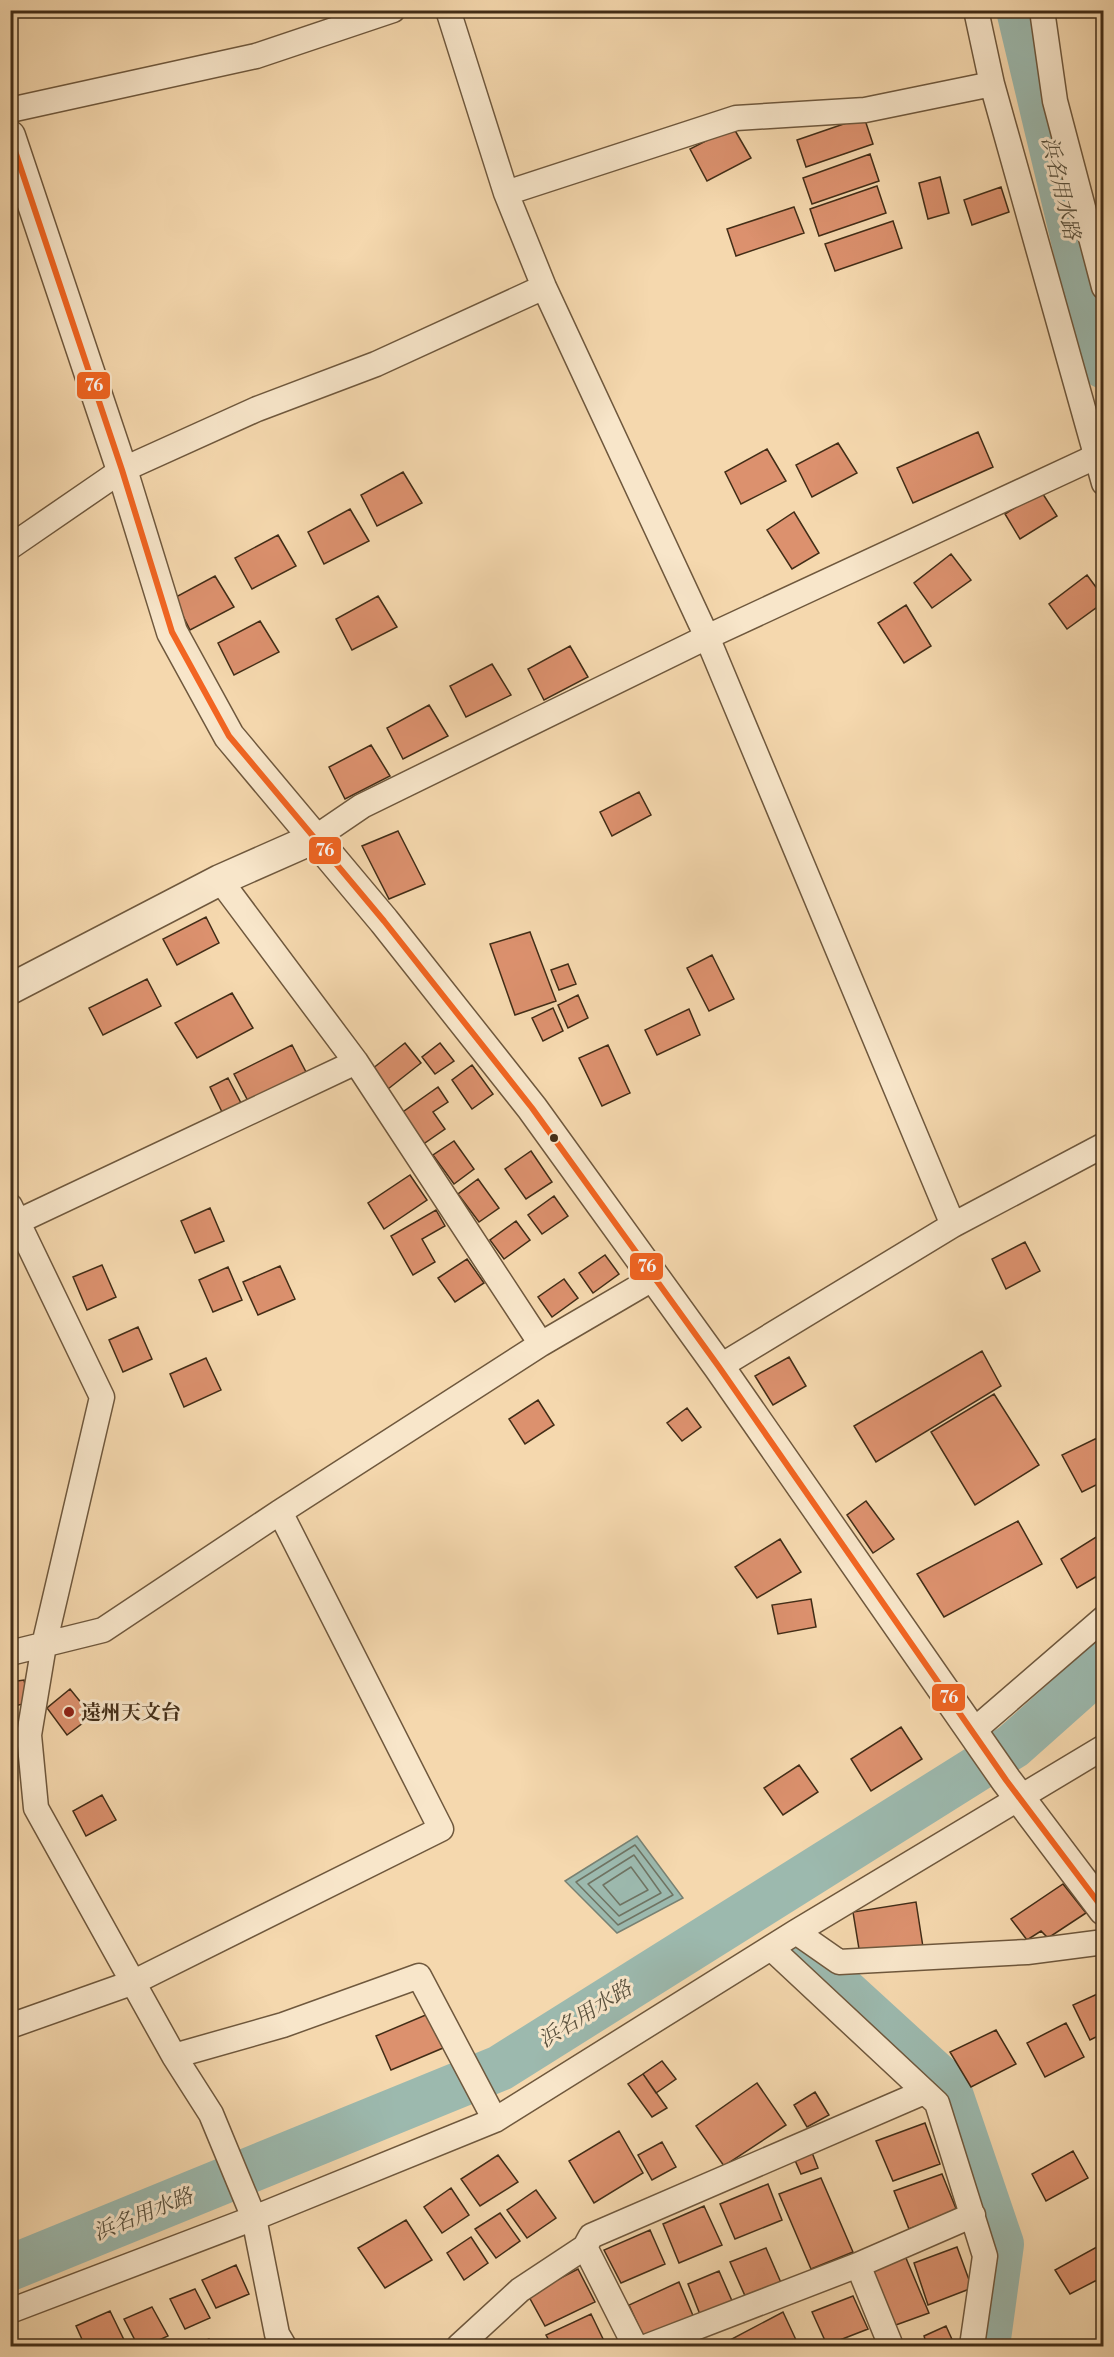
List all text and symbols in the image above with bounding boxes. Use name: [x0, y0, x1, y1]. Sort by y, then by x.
water label: 浜名用水路: [1036, 134, 1085, 244]
line badge: 76: [76, 371, 111, 400]
text: 76: [85, 376, 103, 396]
line badge: 76: [308, 836, 342, 865]
text: 76: [316, 841, 334, 861]
unlabelled marker: [548, 1132, 560, 1144]
line badge: 76: [629, 1252, 664, 1281]
text: 76: [638, 1257, 656, 1277]
line badge: 76: [931, 1683, 966, 1712]
text: 76: [940, 1688, 958, 1708]
place label: 遠州天文台: [81, 1701, 181, 1726]
marker: 遠州天文台: [62, 1705, 76, 1719]
water label: 浜名用水路: [534, 1975, 639, 2054]
water label: 浜名用水路: [90, 2182, 199, 2247]

